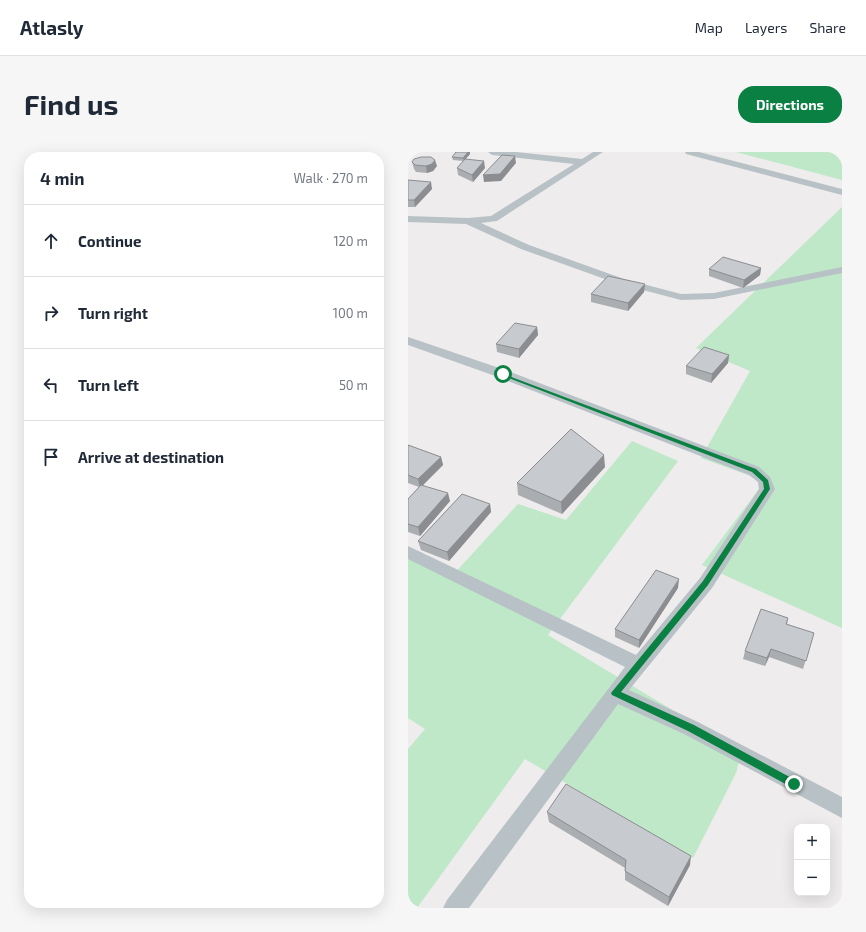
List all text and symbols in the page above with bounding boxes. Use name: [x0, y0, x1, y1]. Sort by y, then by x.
text: Atlasly: [20, 16, 84, 39]
text: Map: [695, 19, 723, 36]
text: Layers: [745, 19, 787, 36]
text: Share: [809, 19, 846, 36]
button: Directions: [738, 86, 842, 123]
text: Find us: [24, 87, 118, 121]
text: 4 min: [40, 168, 84, 188]
text: Walk · 270 m: [293, 170, 368, 186]
icon: ahead: [40, 230, 62, 252]
text: Continue: [78, 232, 141, 250]
text: 120 m: [333, 233, 368, 249]
icon: right: [40, 302, 62, 324]
text: Turn right: [78, 304, 148, 322]
text: 100 m: [333, 305, 368, 321]
route start: [494, 365, 512, 383]
icon: left: [40, 374, 62, 396]
text: Turn left: [78, 376, 139, 394]
text: 50 m: [339, 377, 368, 393]
icon: arrive: [40, 446, 62, 468]
text: Arrive at destination: [78, 448, 224, 466]
route end: [785, 775, 803, 793]
map controls: [794, 824, 830, 896]
button: +: [794, 824, 830, 860]
button: −: [794, 860, 830, 896]

